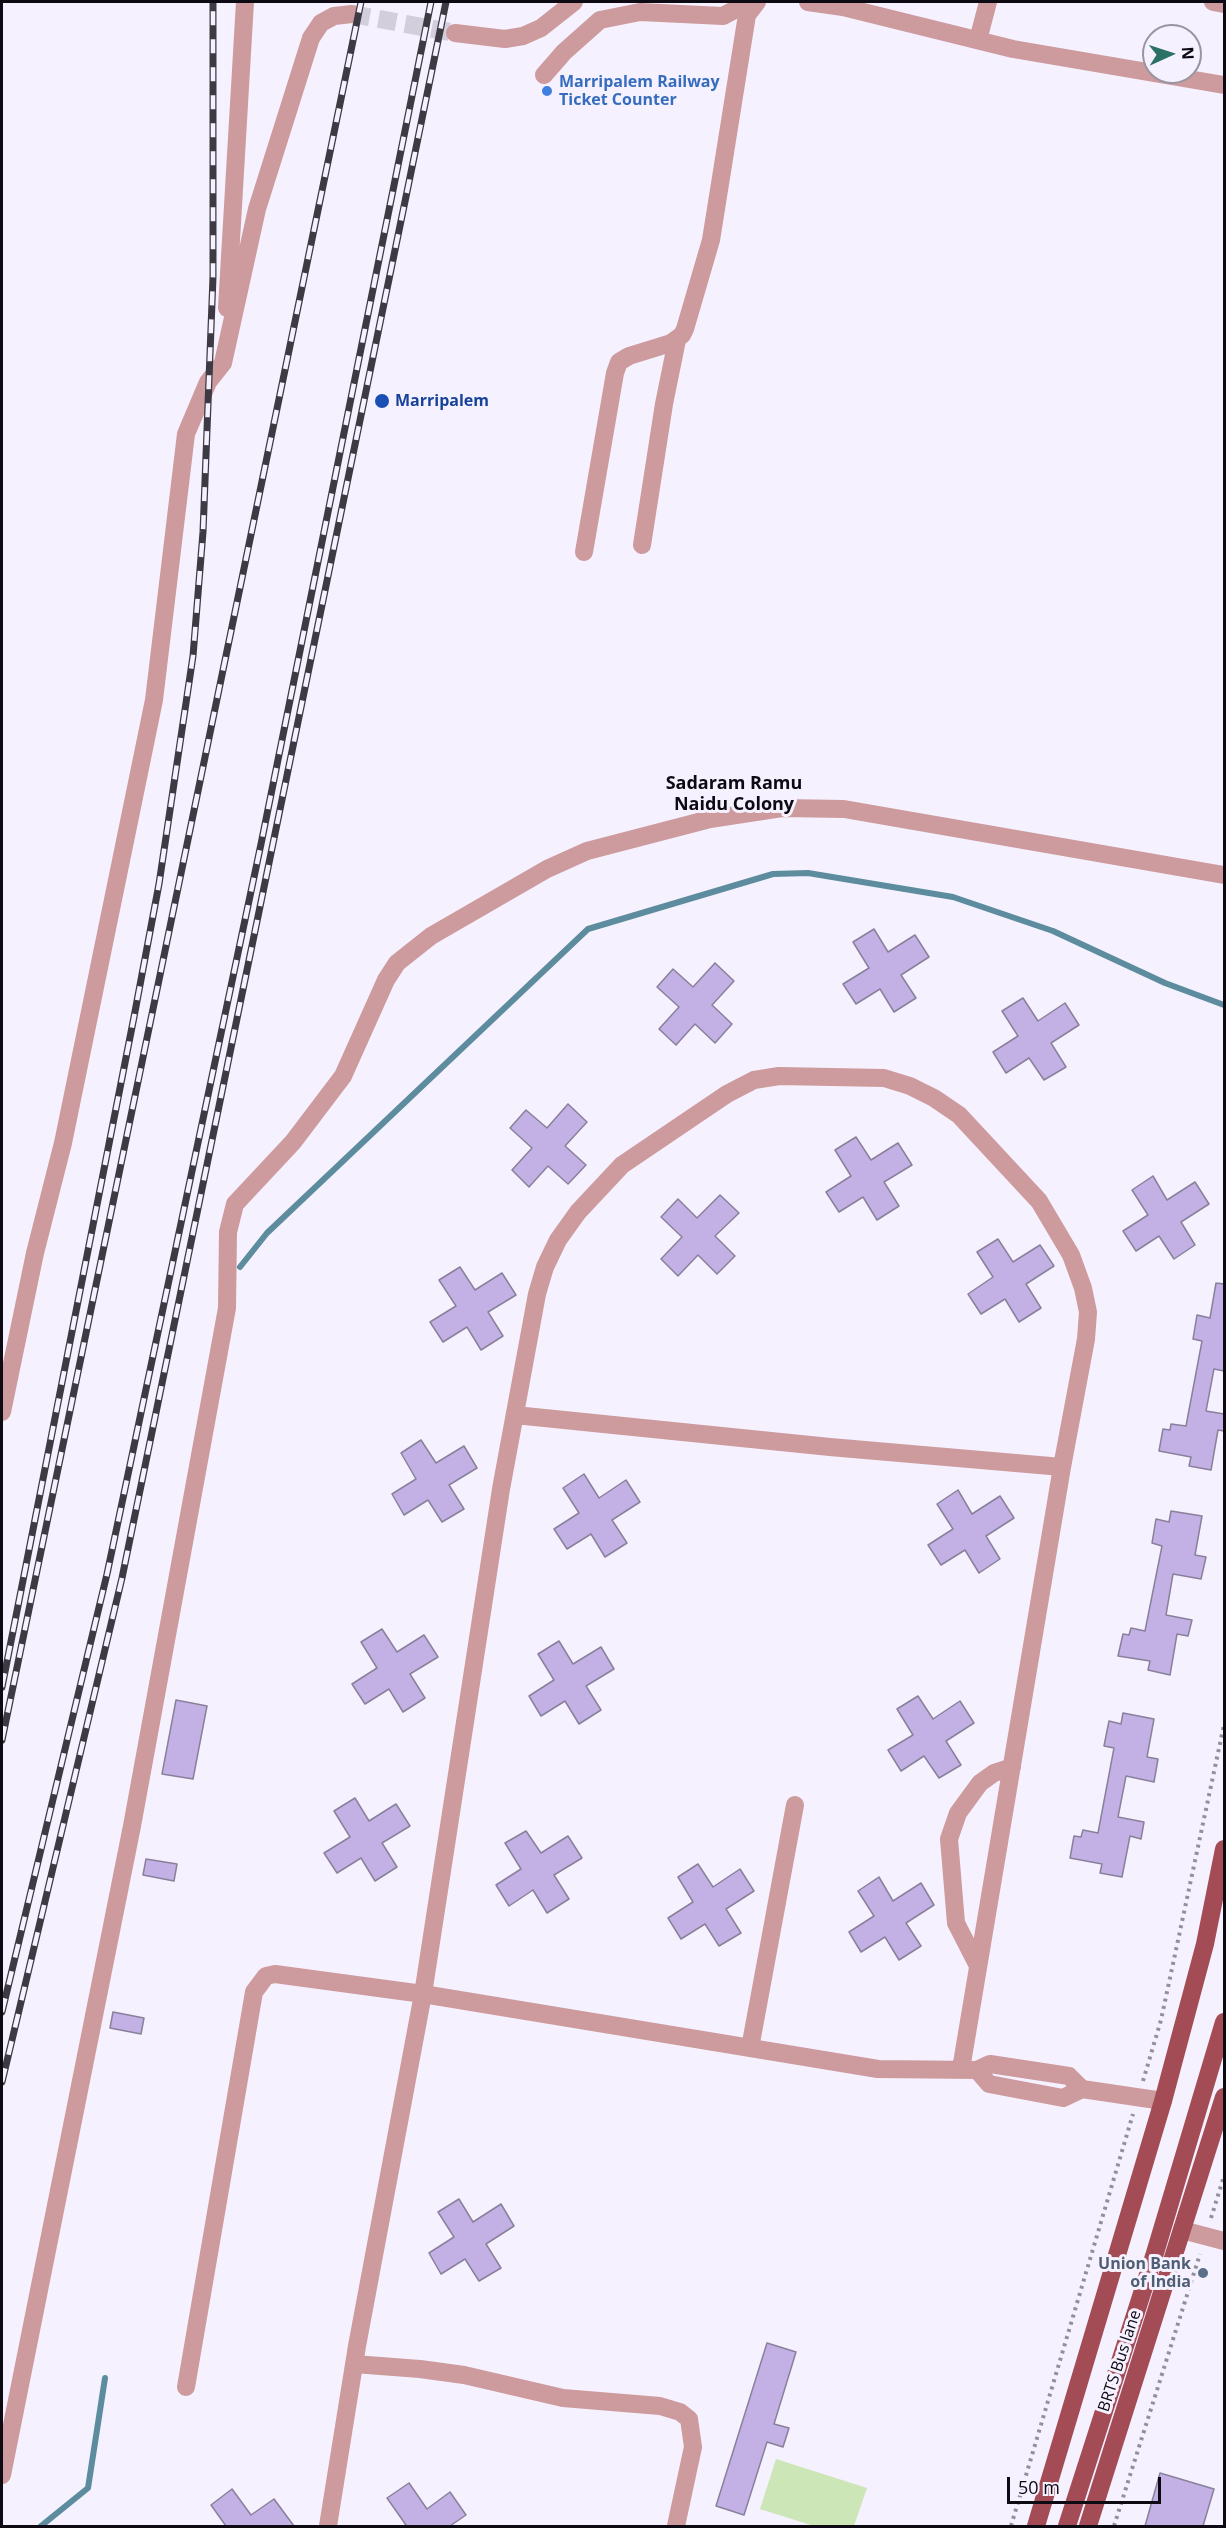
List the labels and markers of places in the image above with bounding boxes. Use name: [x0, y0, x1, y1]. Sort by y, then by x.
place label: Marripalem Railway Ticket Counter: [559, 72, 720, 110]
marker: Marripalem Railway Ticket Counter: [540, 84, 554, 98]
place label: Marripalem: [395, 391, 489, 411]
marker: Marripalem: [373, 392, 391, 410]
place label: Union Bank of India: [1098, 2254, 1191, 2292]
marker: Union Bank of India: [1196, 2266, 1210, 2280]

